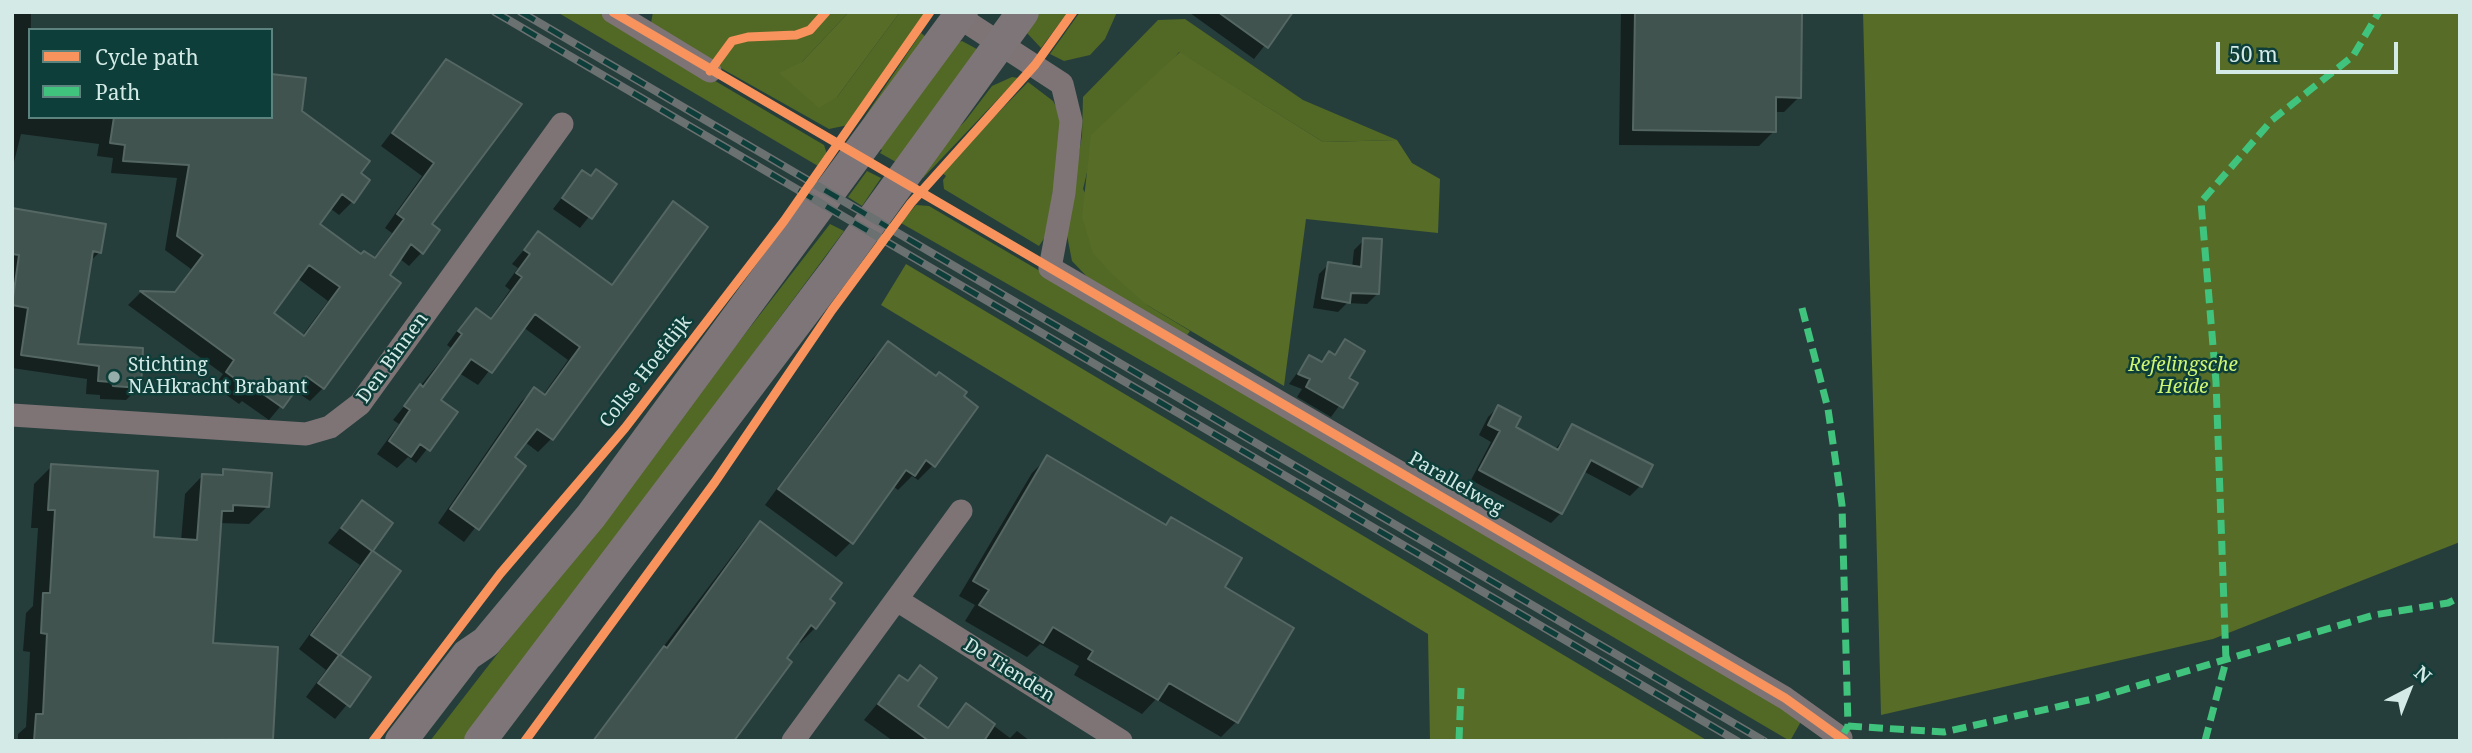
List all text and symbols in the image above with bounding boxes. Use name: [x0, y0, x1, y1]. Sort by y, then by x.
legend: [28, 28, 273, 119]
scale bar: [2220, 28, 2402, 72]
text: 50 m: [2229, 40, 2278, 68]
text: Cycle path: [95, 43, 199, 71]
text: Path: [95, 78, 140, 106]
street label: Den Binnen: [352, 308, 434, 408]
street label: Collse Hoefdijk: [595, 311, 697, 433]
place label: Stichting NAHkracht Brabant: [128, 355, 307, 399]
park label: Refelingsche Heide: [2128, 355, 2238, 399]
marker: Stichting NAHkracht Brabant: [106, 369, 122, 385]
street label: Parallelweg: [1404, 448, 1508, 520]
street label: De Tienden: [959, 634, 1059, 708]
north arrow: [2374, 655, 2444, 725]
text: N: [2409, 660, 2437, 689]

